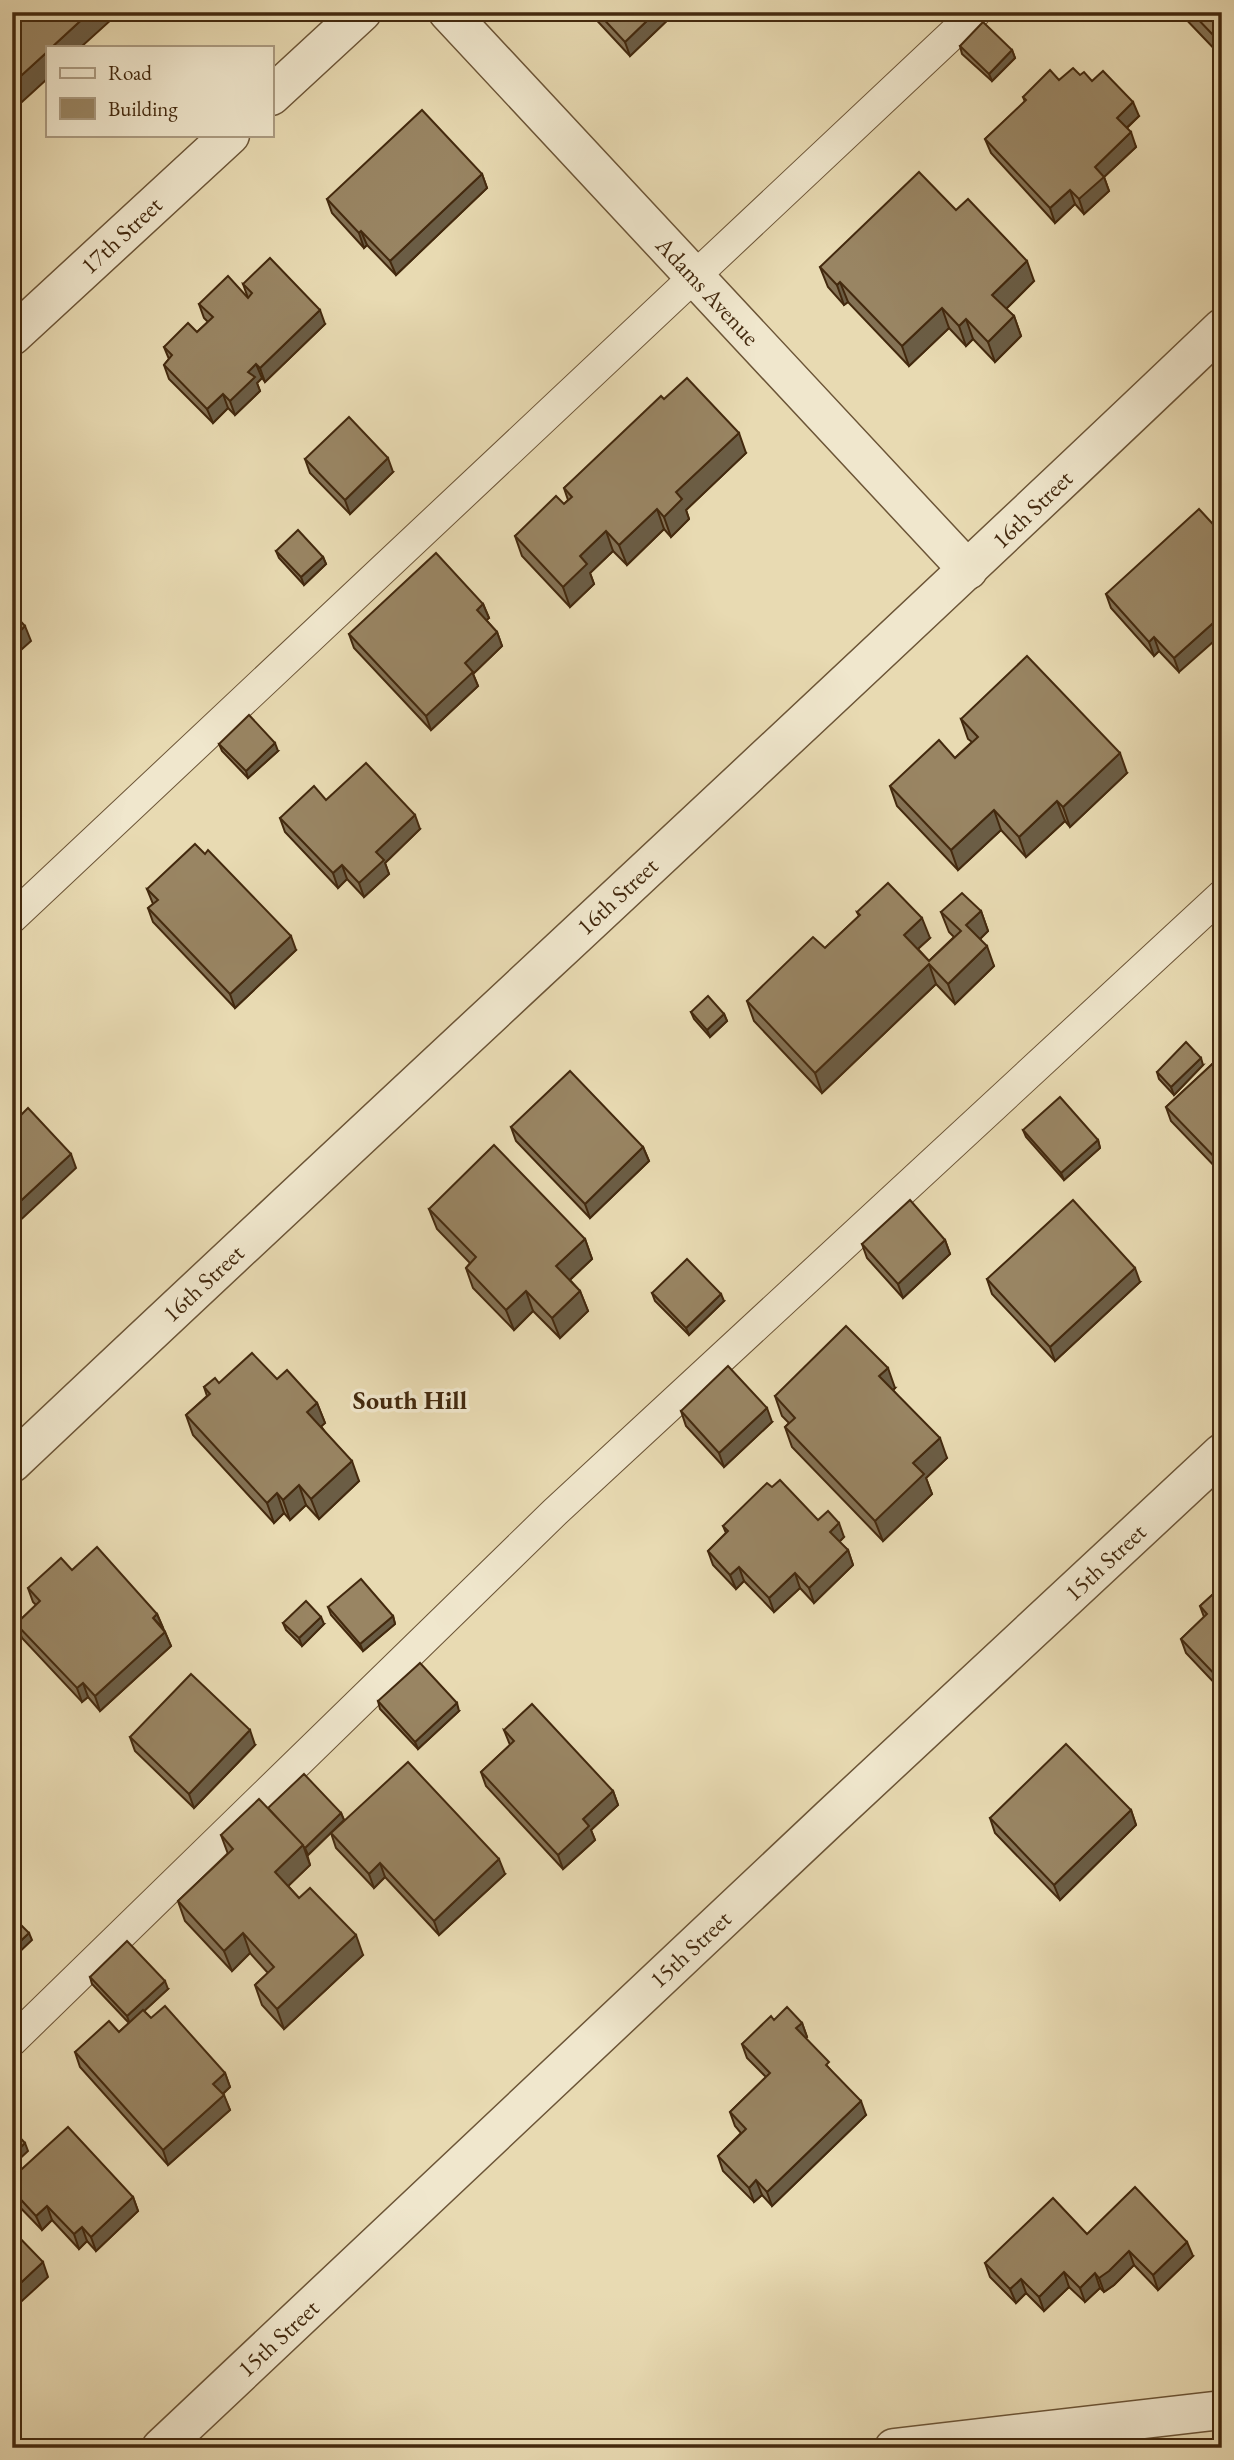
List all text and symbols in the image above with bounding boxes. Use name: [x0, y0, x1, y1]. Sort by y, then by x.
legend: [46, 46, 273, 136]
text: Road: [108, 59, 152, 86]
text: Building: [108, 95, 178, 122]
street label: 17th Street: [74, 189, 169, 281]
street label: Adams Avenue: [649, 229, 767, 352]
street label: 16th Street: [985, 463, 1079, 555]
street label: 16th Street: [570, 850, 665, 942]
street label: 16th Street: [156, 1237, 251, 1329]
district label: South Hill: [353, 1383, 467, 1417]
street label: 15th Street: [1058, 1516, 1153, 1608]
street label: 15th Street: [643, 1903, 738, 1995]
street label: 15th Street: [231, 2292, 326, 2384]

